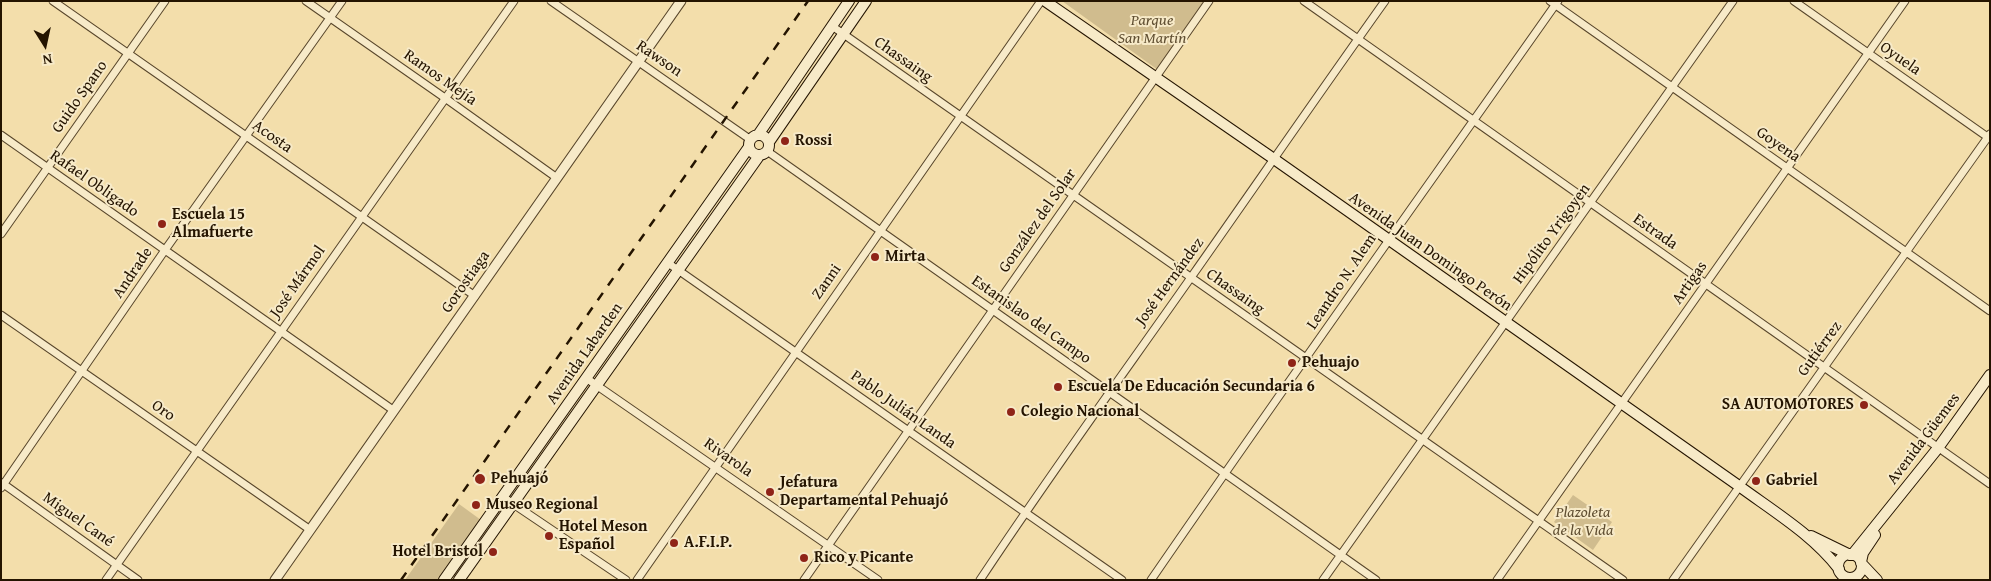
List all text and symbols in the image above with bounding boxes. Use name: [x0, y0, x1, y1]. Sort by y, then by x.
park label: Parque San Martín: [1118, 11, 1186, 49]
north arrow: [20, 20, 70, 70]
street label: Chassaing: [870, 33, 936, 87]
street label: Rawson: [632, 37, 686, 81]
street label: Oyuela: [1876, 38, 1924, 80]
street label: Ramos Mejía: [400, 46, 480, 110]
text: N: [41, 49, 54, 70]
street label: Guido Spano: [48, 57, 112, 137]
street label: Acosta: [248, 116, 296, 158]
street label: Goyena: [1752, 123, 1804, 167]
place label: Rossi: [795, 131, 832, 151]
marker: Rossi: [779, 135, 791, 147]
street label: Rafael Obligado: [46, 146, 142, 222]
street label: González del Solar: [995, 165, 1081, 277]
street label: Hipólito Yrigoyen: [1509, 180, 1595, 288]
street label: Avenida Juan Domingo Perón: [1345, 188, 1515, 316]
place label: Escuela 15 Almafuerte: [172, 205, 253, 243]
street label: Estrada: [1629, 210, 1681, 254]
marker: Escuela 15 Almafuerte: [156, 218, 168, 230]
street label: Leandro N. Alem: [1303, 231, 1381, 333]
street label: José Hernández: [1132, 234, 1208, 330]
street label: José Mármol: [266, 242, 330, 322]
street label: Andrade: [109, 244, 157, 302]
street label: Gorostiaga: [438, 247, 494, 317]
place label: Mirta: [885, 247, 925, 267]
marker: Mirta: [869, 251, 881, 263]
street label: Artigas: [1668, 258, 1712, 308]
street label: Zanni: [808, 261, 846, 303]
street label: Chassaing: [1202, 265, 1268, 319]
street label: Estanislao del Campo: [968, 272, 1094, 368]
street label: Avenida Labarden: [543, 299, 627, 409]
street label: Gutiérrez: [1794, 318, 1846, 380]
place label: Pehuajo: [1302, 353, 1359, 373]
marker: Pehuajo: [1286, 357, 1298, 369]
street label: Pablo Julián Landa: [847, 367, 959, 453]
place label: Escuela De Educación Secundaria 6: [1068, 377, 1315, 397]
marker: Escuela De Educación Secundaria 6: [1052, 381, 1064, 393]
street label: Avenida Güemes: [1883, 389, 1965, 489]
place label: SA AUTOMOTORES: [1722, 395, 1854, 415]
street label: Oro: [148, 396, 178, 426]
marker: SA AUTOMOTORES: [1858, 399, 1870, 411]
place label: Colegio Nacional: [1021, 402, 1139, 422]
marker: Colegio Nacional: [1005, 406, 1017, 418]
street label: Rivarola: [700, 434, 756, 482]
place label: Pehuajó: [491, 469, 548, 489]
place label: Gabriel: [1766, 471, 1818, 491]
marker: Pehuajó: [473, 472, 487, 486]
place label: Jefatura Departamental Pehuajó: [780, 473, 948, 511]
marker: Gabriel: [1750, 475, 1762, 487]
marker: Jefatura Departamental Pehuajó: [764, 486, 776, 498]
street label: Miguel Cané: [39, 488, 117, 552]
place label: Museo Regional: [486, 495, 598, 515]
marker: Museo Regional: [470, 499, 482, 511]
park label: Plazoleta de la Vida: [1553, 503, 1613, 541]
place label: Hotel Meson Español: [559, 517, 647, 555]
marker: Hotel Meson Español: [543, 530, 555, 542]
place label: A.F.I.P.: [684, 533, 732, 553]
marker: A.F.I.P.: [668, 537, 680, 549]
place label: Hotel Bristol: [392, 542, 483, 562]
marker: Hotel Bristol: [487, 546, 499, 558]
place label: Rico y Picante: [814, 548, 913, 568]
marker: Rico y Picante: [798, 552, 810, 564]

